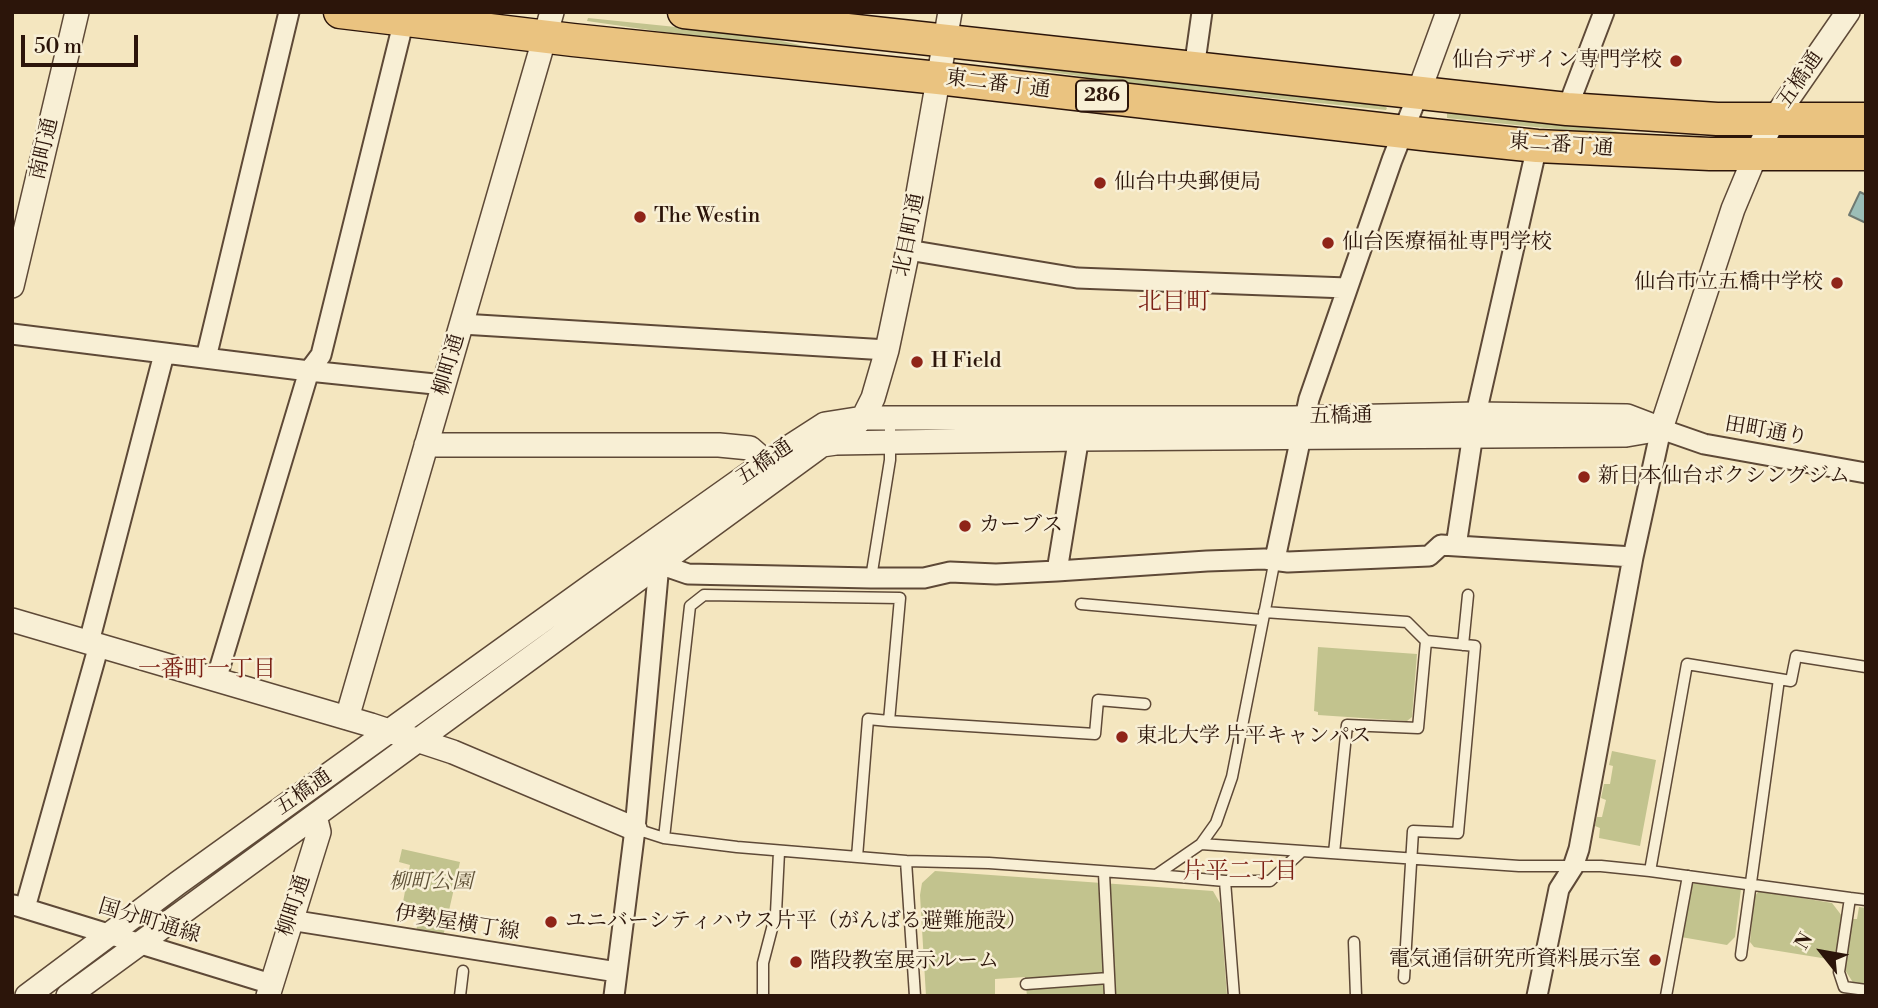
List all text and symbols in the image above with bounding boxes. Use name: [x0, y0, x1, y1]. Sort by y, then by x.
scale bar: [24, 21, 142, 65]
text: 50 m: [34, 34, 82, 60]
street label: 五橋通: [1773, 47, 1829, 113]
place label: 仙台デザイン専門学校: [1452, 48, 1662, 74]
marker: 仙台デザイン専門学校: [1668, 53, 1684, 69]
street label: 東二番丁通: [944, 66, 1052, 104]
road number: 286: [1076, 80, 1128, 111]
street label: 南町通: [26, 115, 64, 183]
street label: 東二番丁通: [1508, 130, 1614, 162]
place label: 仙台中央郵便局: [1114, 170, 1261, 196]
marker: 仙台中央郵便局: [1092, 175, 1108, 191]
street label: 北目町通: [890, 191, 930, 279]
place label: The Westin: [654, 204, 760, 230]
marker: The Westin: [632, 209, 648, 225]
place label: 仙台医療福祉専門学校: [1342, 230, 1552, 256]
marker: 仙台医療福祉専門学校: [1320, 235, 1336, 251]
place label: 仙台市立五橋中学校: [1634, 270, 1823, 296]
marker: 仙台市立五橋中学校: [1829, 275, 1845, 291]
district label: 北目町: [1138, 289, 1210, 317]
street label: 柳町通: [429, 331, 471, 399]
place label: H Field: [931, 349, 1001, 375]
marker: H Field: [909, 354, 925, 370]
street label: 五橋通: [1309, 404, 1373, 430]
street label: 田町通り: [1722, 412, 1810, 452]
street label: 五橋通: [732, 435, 798, 491]
place label: 新日本仙台ボクシングジム: [1598, 464, 1850, 490]
marker: 新日本仙台ボクシングジム: [1576, 469, 1592, 485]
place label: カーブス: [979, 513, 1063, 539]
marker: カーブス: [957, 518, 973, 534]
district label: 一番町一丁目: [138, 656, 276, 684]
place label: 東北大学 片平キャンパス: [1136, 724, 1371, 750]
marker: 東北大学 片平キャンパス: [1114, 729, 1130, 745]
street label: 五橋通: [271, 765, 337, 821]
district label: 片平二丁目: [1183, 858, 1297, 886]
park label: 柳町公園: [389, 870, 473, 896]
street label: 柳町通: [273, 872, 317, 940]
street label: 国分町通線: [95, 895, 203, 949]
street label: 伊勢屋横丁線: [393, 902, 521, 946]
place label: ユニバーシティハウス片平（がんばる避難施設）: [565, 909, 1027, 935]
marker: ユニバーシティハウス片平（がんばる避難施設）: [543, 914, 559, 930]
north arrow: [1787, 917, 1857, 987]
text: N: [1790, 929, 1818, 954]
place label: 電気通信研究所資料展示室: [1389, 947, 1641, 973]
place label: 階段教室展示ルーム: [810, 949, 999, 975]
marker: 電気通信研究所資料展示室: [1647, 952, 1663, 968]
marker: 階段教室展示ルーム: [788, 954, 804, 970]

